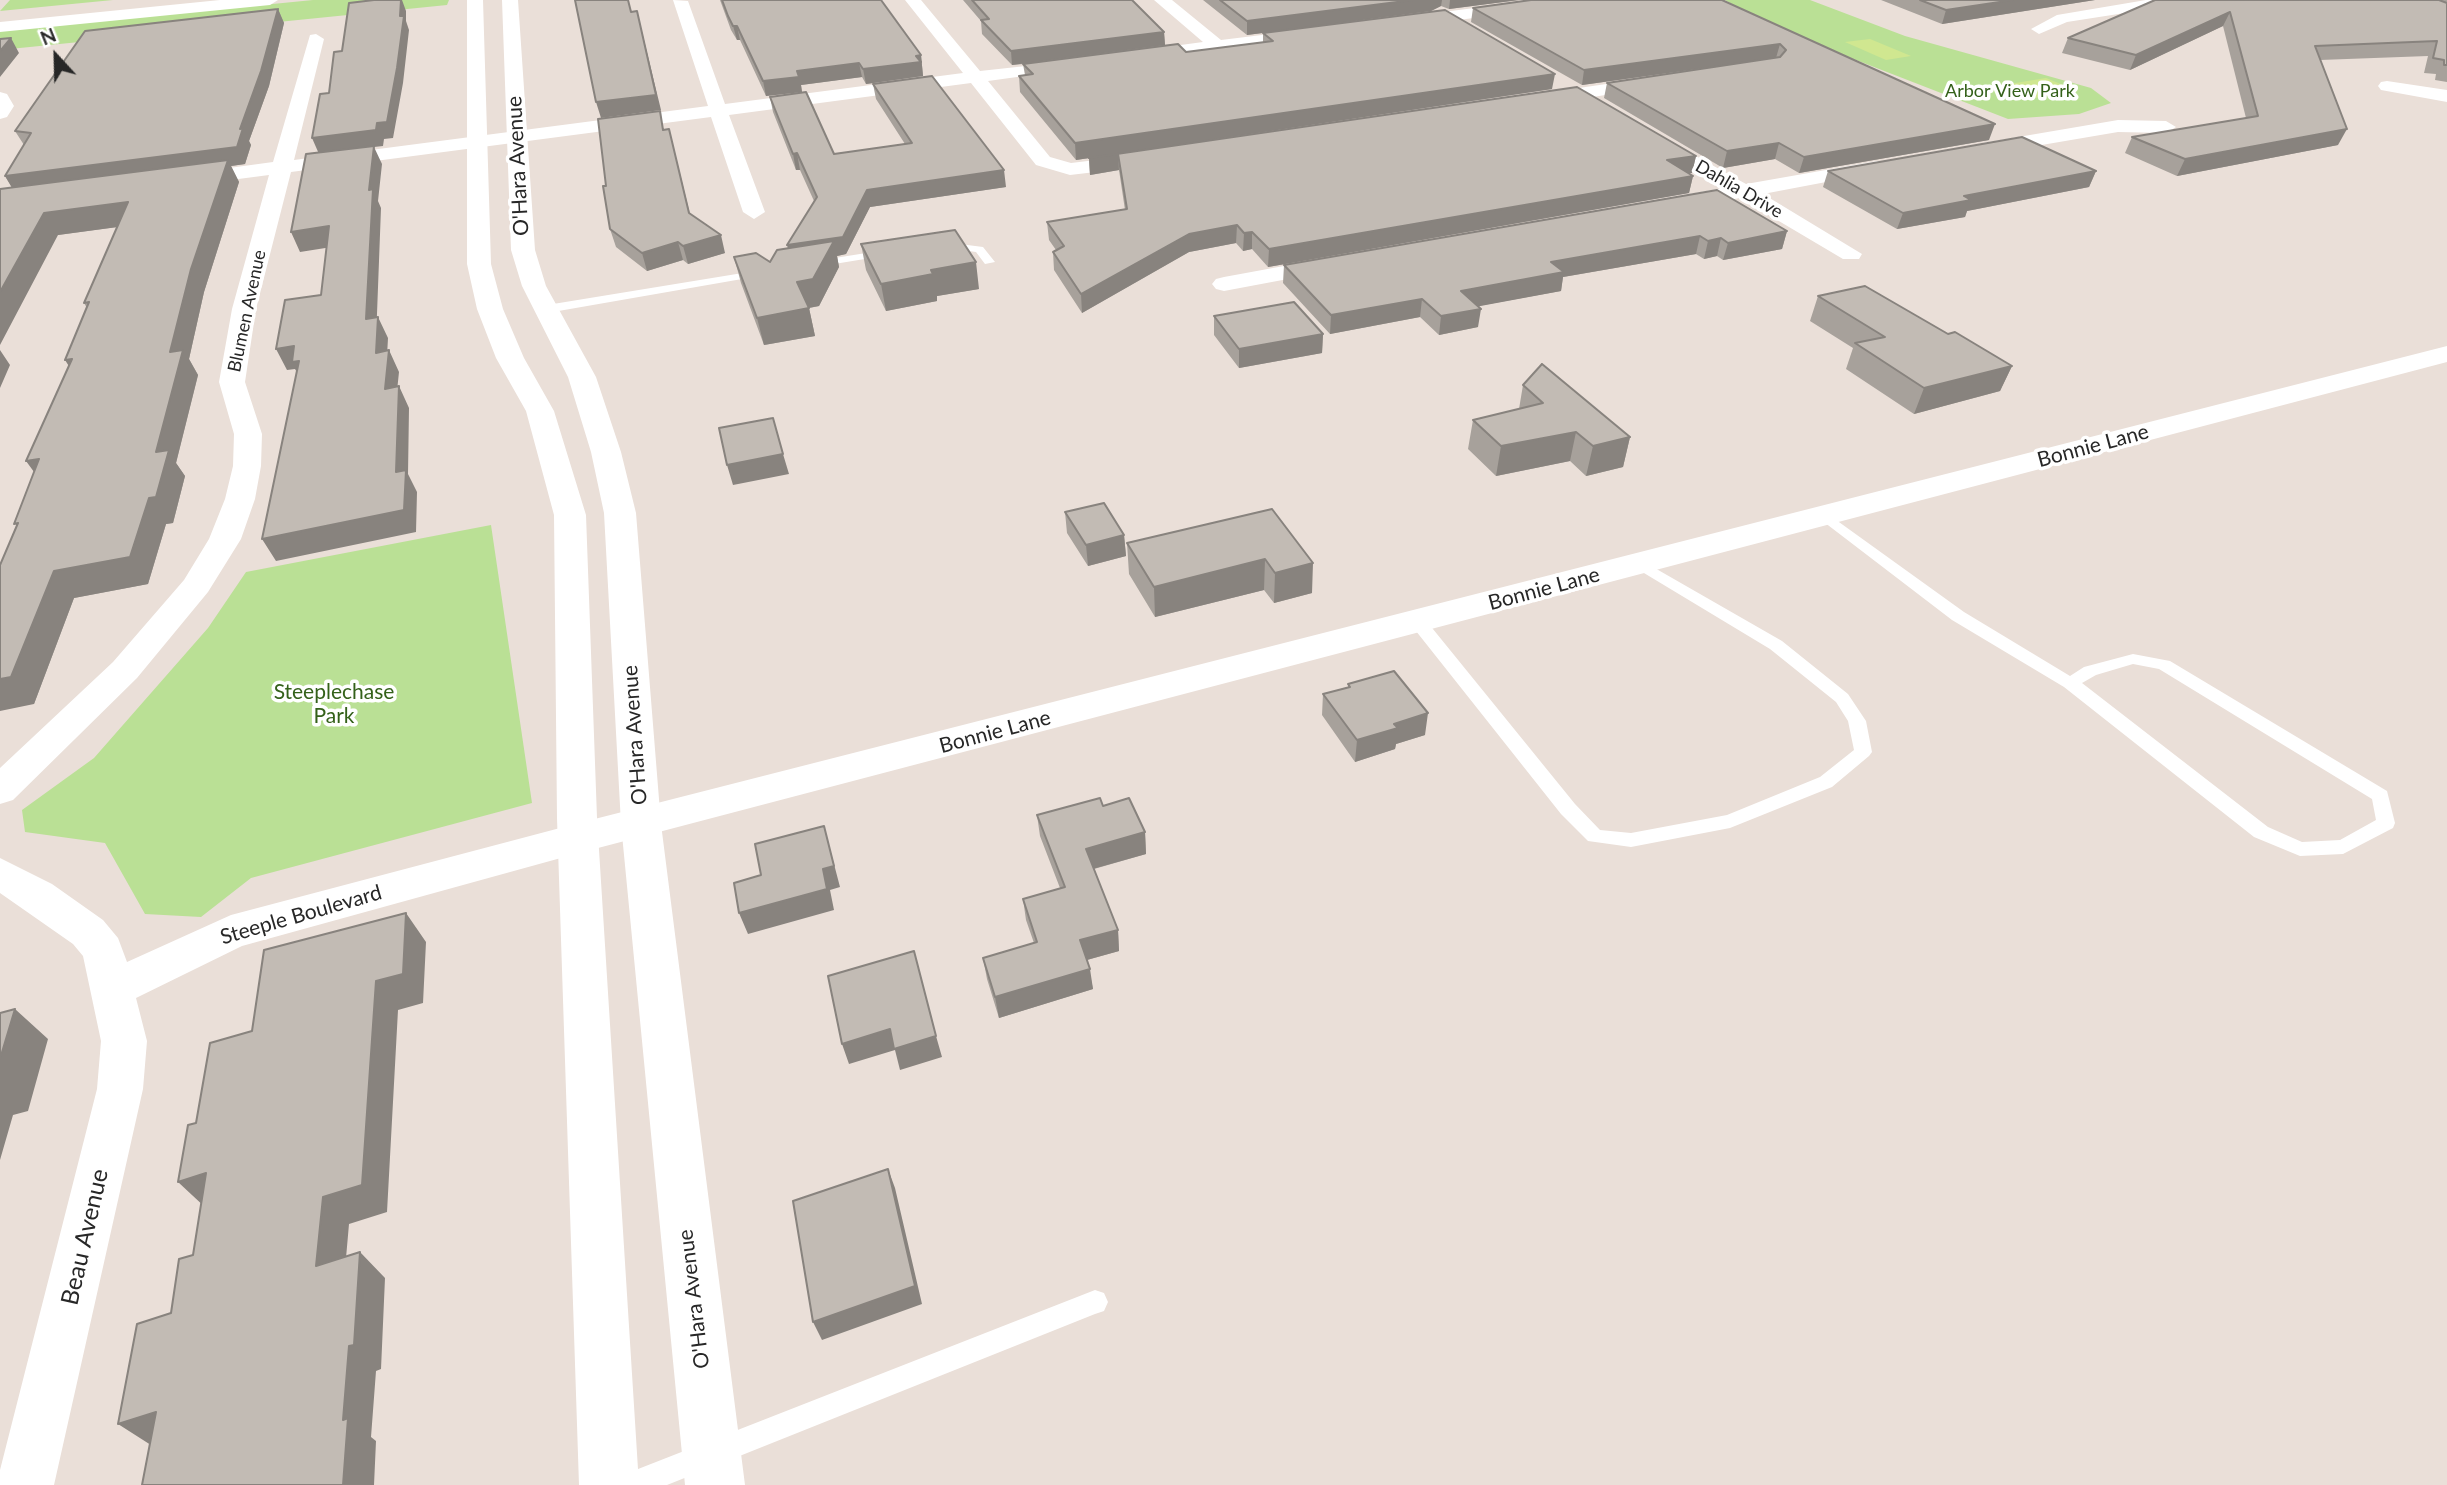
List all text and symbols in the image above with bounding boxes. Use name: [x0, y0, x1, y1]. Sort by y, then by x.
north arrow: [21, 21, 91, 91]
text: N: [37, 23, 59, 49]
park label: Arbor View Park: [1945, 80, 2075, 102]
street label: O'Hara Avenue: [502, 95, 534, 237]
street label: Dahlia Drive: [1691, 155, 1787, 223]
street label: Blumen Avenue: [224, 248, 270, 374]
street label: Bonnie Lane: [2035, 419, 2151, 473]
street label: Bonnie Lane: [1486, 562, 1602, 616]
street label: O'Hara Avenue: [618, 664, 652, 806]
park label: Steeplechase Park: [274, 679, 394, 729]
street label: Bonnie Lane: [937, 705, 1053, 759]
street label: Steeple Boulevard: [217, 880, 385, 950]
street label: Beau Avenue: [55, 1166, 115, 1308]
street label: O'Hara Avenue: [673, 1228, 715, 1370]

